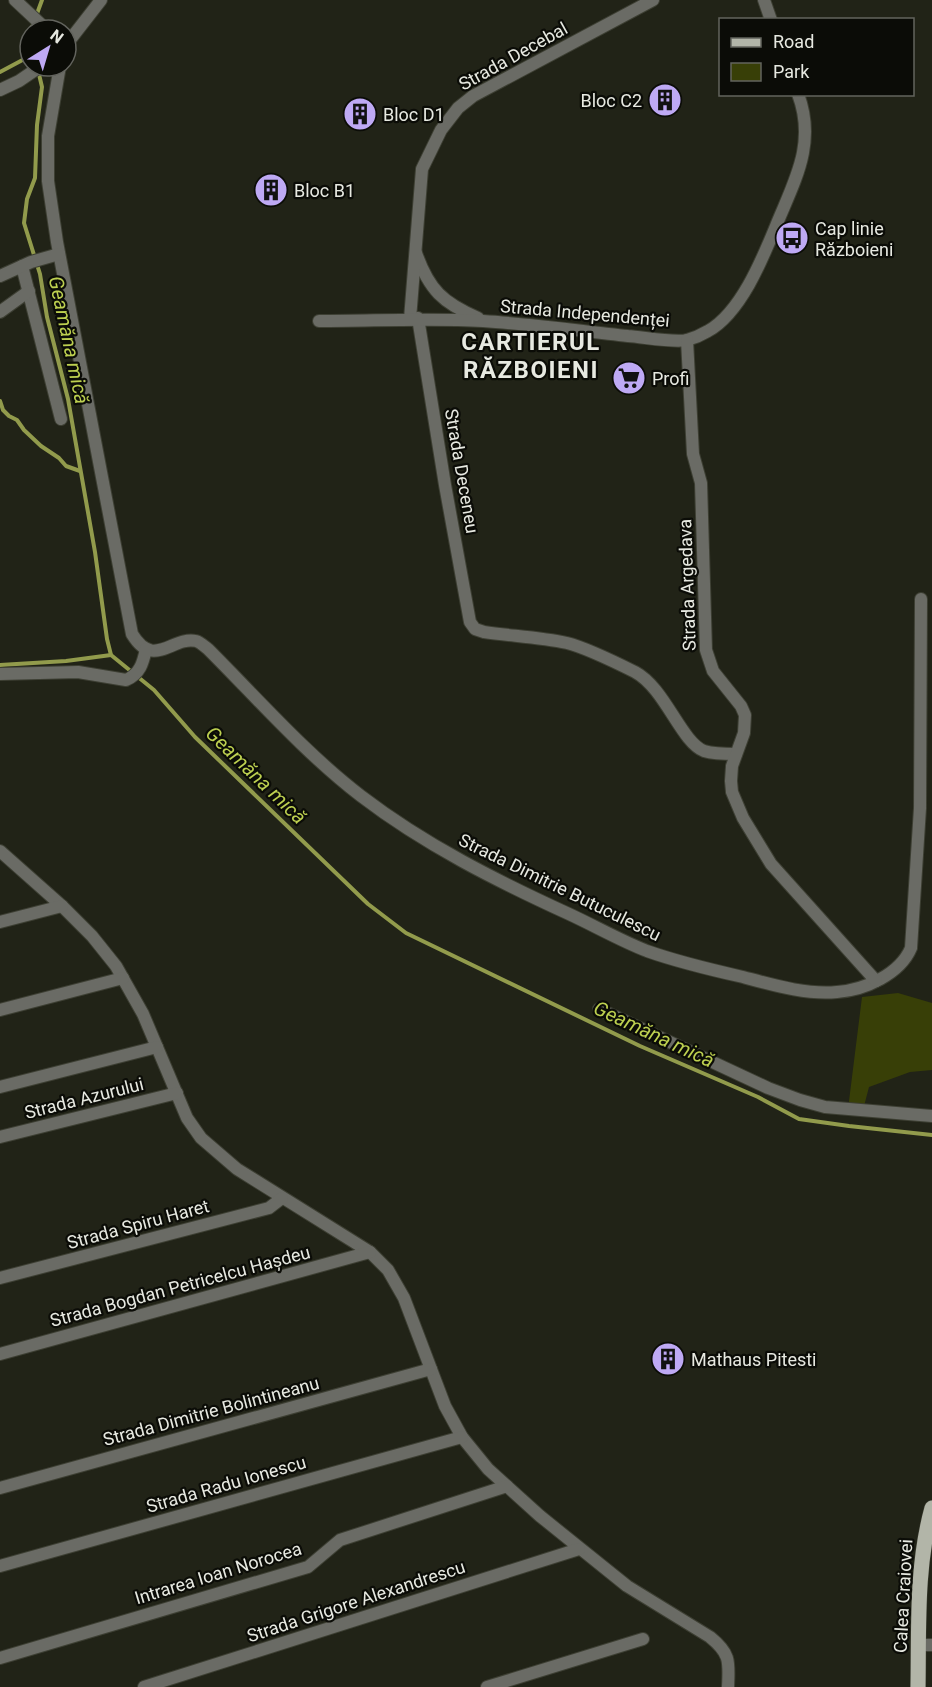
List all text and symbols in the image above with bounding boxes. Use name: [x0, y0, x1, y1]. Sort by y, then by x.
street label: Strada Decebal: [455, 17, 571, 95]
north arrow: [18, 18, 78, 78]
legend: [719, 18, 914, 96]
text: N: [46, 25, 67, 47]
text: Road: [773, 31, 814, 52]
text: Park: [773, 61, 810, 82]
building icon: Bloc C2: [647, 82, 683, 118]
place label: Bloc C2: [580, 90, 642, 111]
building icon: Bloc D1: [342, 96, 378, 132]
place label: Bloc D1: [383, 104, 445, 125]
building icon: Bloc B1: [253, 172, 289, 208]
place label: Bloc B1: [294, 180, 355, 201]
place label: Cap linie Războieni: [815, 218, 893, 260]
bus stop icon: Cap linie Războieni: [774, 220, 810, 256]
water label: Geamăna mică: [44, 274, 94, 406]
street label: Strada Independenței: [499, 295, 671, 332]
district label: CARTIERUL RĂZBOIENI: [461, 328, 601, 384]
supermarket icon: Profi: [611, 360, 647, 396]
place label: Profi: [652, 368, 690, 389]
street label: Strada Deceneu: [441, 407, 483, 535]
street label: Strada Argedava: [674, 519, 700, 651]
water label: Geamăna mică: [201, 721, 311, 829]
street label: Strada Dimitrie Butuculescu: [456, 829, 664, 945]
water label: Geamăna mică: [590, 996, 718, 1072]
street label: Strada Azurului: [22, 1073, 146, 1123]
street label: Strada Spiru Haret: [65, 1195, 211, 1253]
street label: Strada Bogdan Petricelcu Hașdeu: [48, 1241, 313, 1332]
building icon: Mathaus Pitesti: [650, 1341, 686, 1377]
place label: Mathaus Pitesti: [691, 1349, 817, 1370]
street label: Strada Dimitrie Bolintineanu: [101, 1372, 321, 1450]
street label: Strada Radu Ionescu: [144, 1451, 308, 1517]
street label: Intrarea Ioan Norocea: [132, 1538, 304, 1608]
street label: Calea Craiovei: [890, 1539, 916, 1653]
street label: Strada Grigore Alexandrescu: [244, 1556, 468, 1646]

